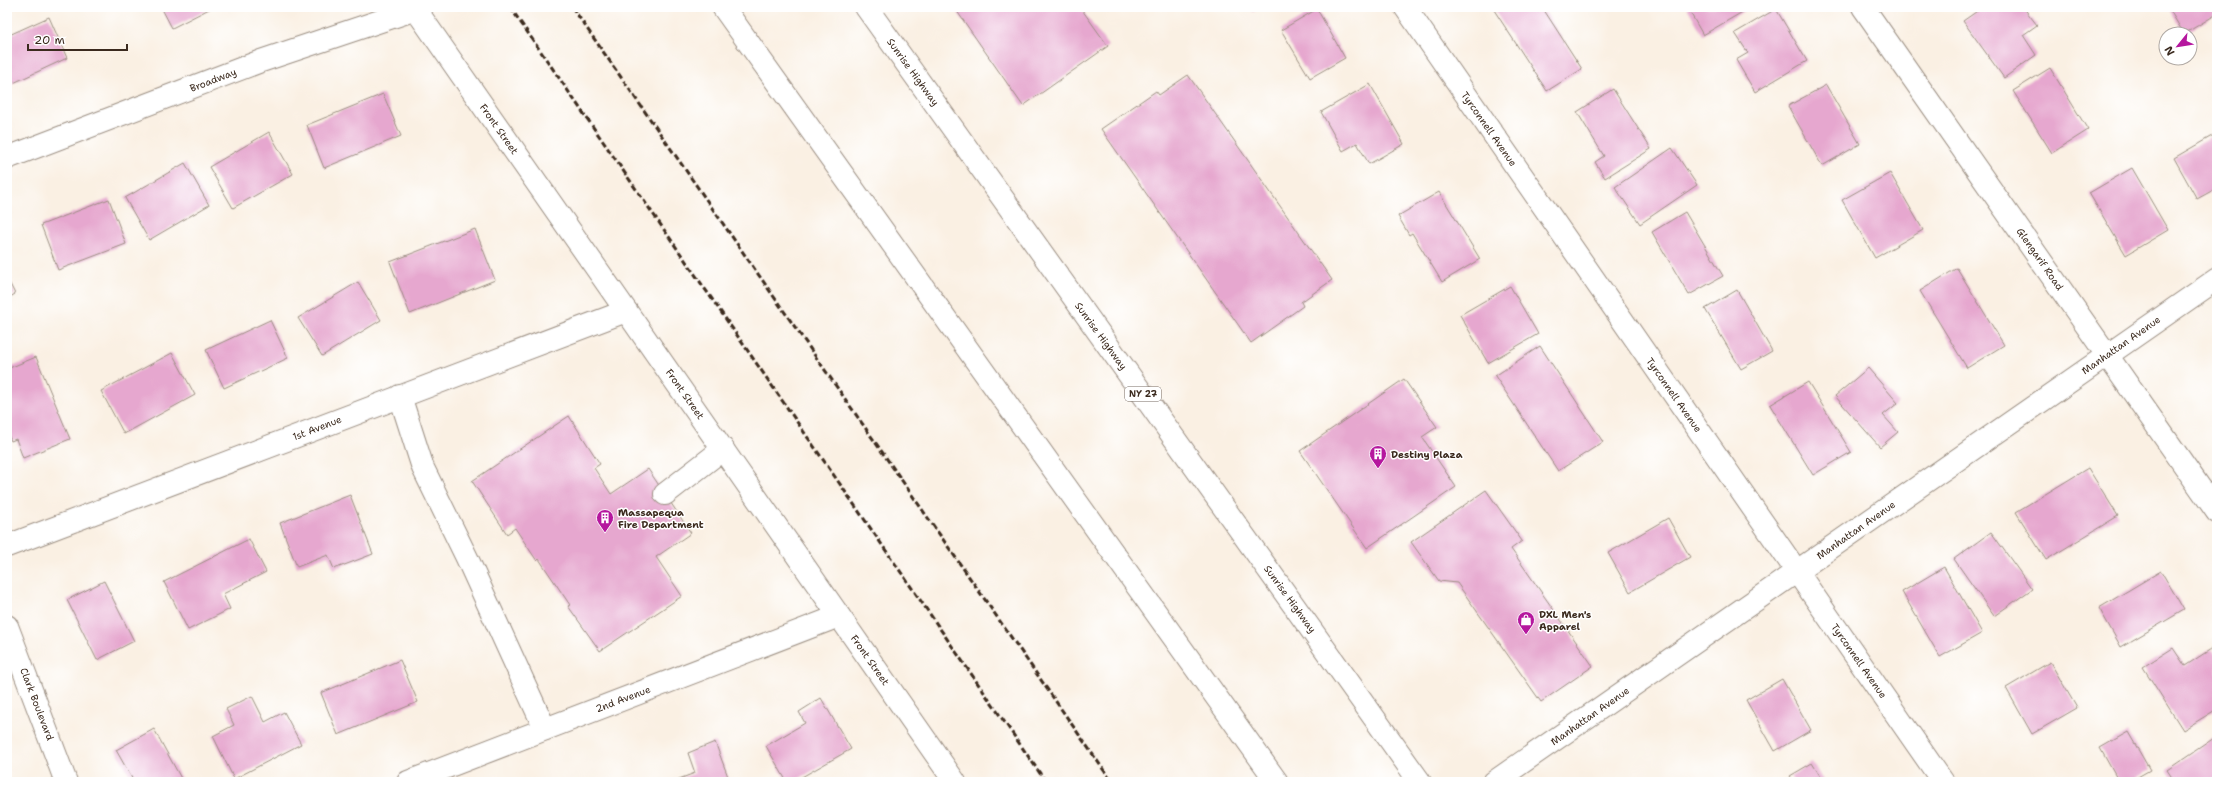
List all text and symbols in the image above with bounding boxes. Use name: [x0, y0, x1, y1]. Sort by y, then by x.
scale bar: [28, 26, 127, 52]
north arrow: [2158, 26, 2198, 66]
text: 20 m: [34, 32, 65, 48]
street label: Sunrise Highway: [884, 36, 942, 108]
text: N: [2161, 43, 2178, 58]
street label: Broadway: [188, 65, 238, 95]
street label: Tyrconnell Avenue: [1458, 89, 1520, 169]
street label: Front Street: [477, 101, 521, 157]
street label: Glengarif Road: [2014, 225, 2067, 293]
street label: Sunrise Highway: [1072, 300, 1130, 372]
street label: Manhattan Avenue: [2079, 313, 2163, 377]
street label: Tyrconnell Avenue: [1643, 355, 1705, 435]
street label: Front Street: [663, 366, 707, 422]
road number: NY 27: [1125, 387, 1161, 401]
street label: 1st Avenue: [291, 413, 344, 443]
building icon: Destiny Plaza: [1368, 444, 1388, 469]
place label: Destiny Plaza: [1391, 448, 1463, 461]
street label: Manhattan Avenue: [1814, 498, 1898, 562]
place label: Massapequa Fire Department: [618, 506, 704, 531]
building icon: Massapequa Fire Department: [595, 508, 615, 533]
street label: Sunrise Highway: [1261, 563, 1319, 635]
place label: DXL Men's Apparel: [1539, 608, 1591, 633]
shop icon: DXL Men's Apparel: [1516, 610, 1536, 635]
street label: Tyrconnell Avenue: [1828, 621, 1890, 701]
street label: Front Street: [848, 632, 892, 688]
street label: Clark Boulevard: [17, 666, 57, 743]
street label: 2nd Avenue: [594, 682, 653, 715]
street label: Manhattan Avenue: [1548, 684, 1632, 748]

